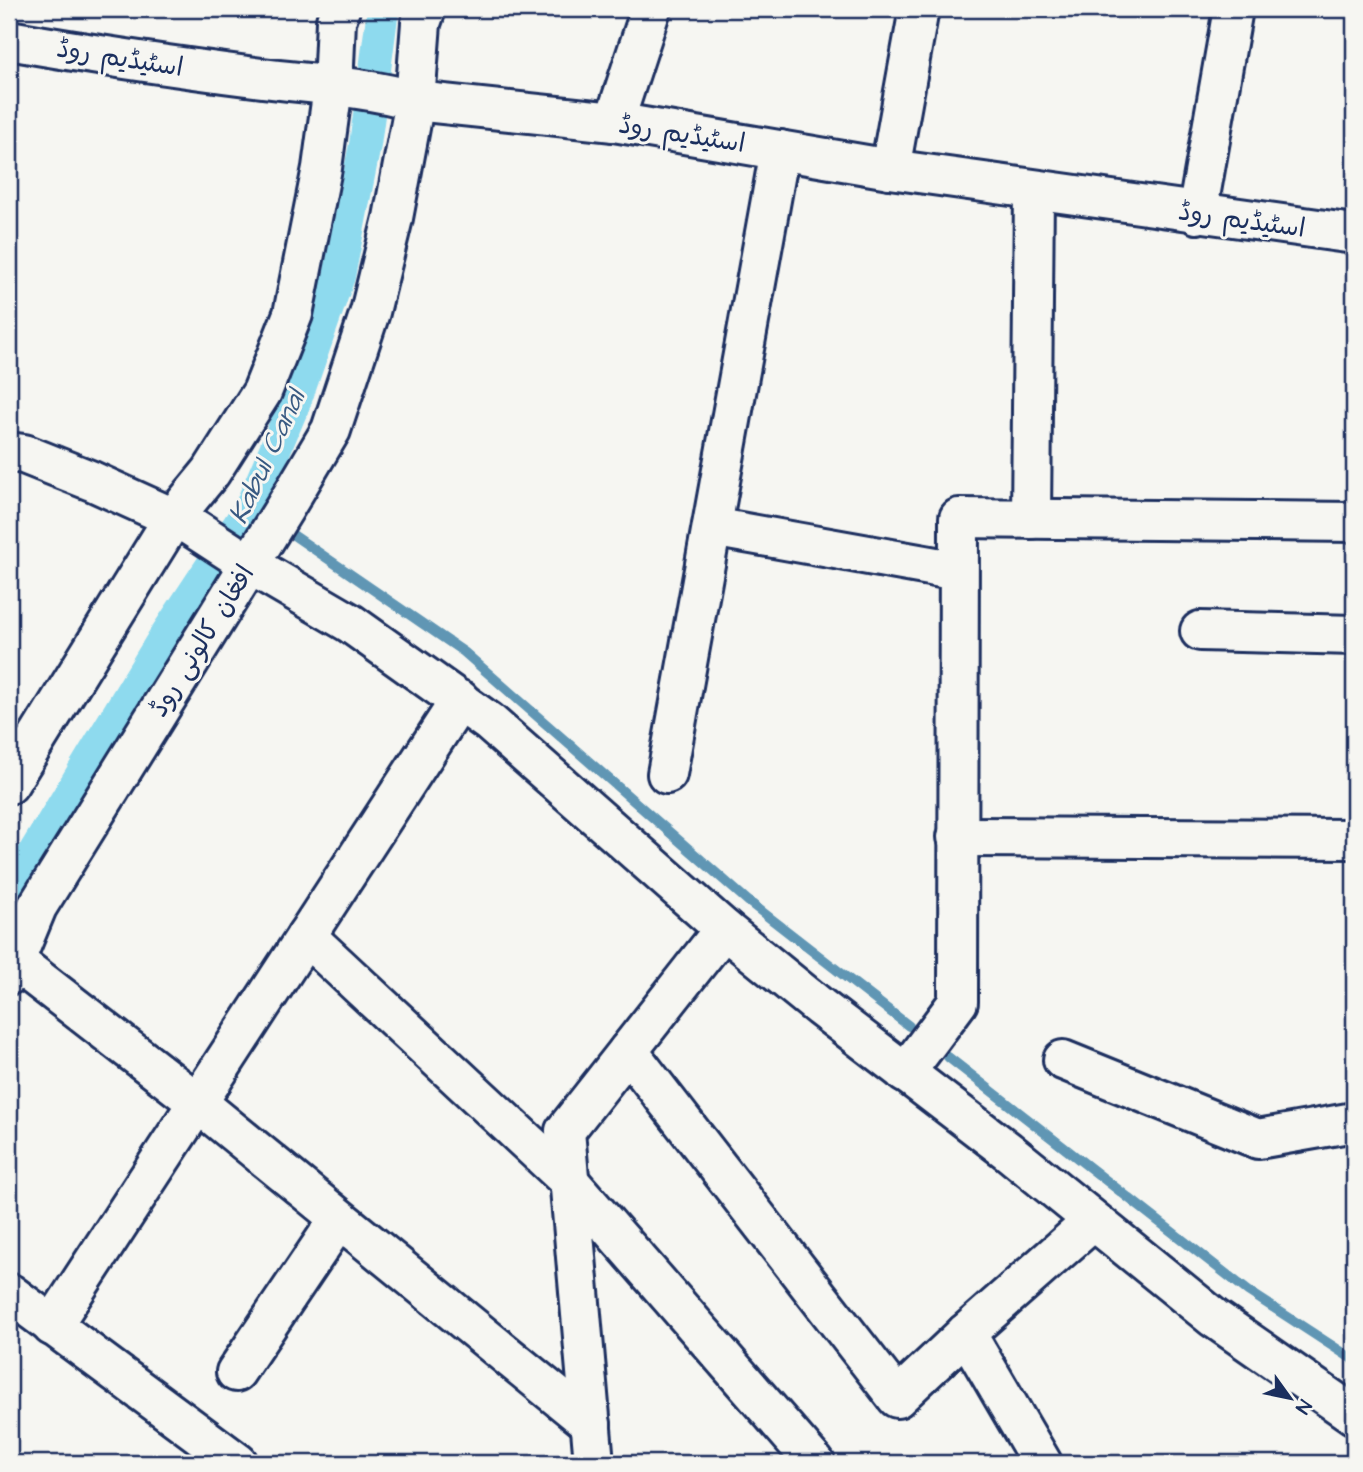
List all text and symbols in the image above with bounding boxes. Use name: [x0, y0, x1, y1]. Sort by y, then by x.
street label: اسٹیڈیم روڈ: [54, 30, 186, 87]
street label: اسٹیڈیم روڈ: [616, 106, 748, 163]
street label: اسٹیڈیم روڈ: [1176, 193, 1308, 248]
water label: Kabul Canal: [219, 380, 317, 530]
street label: افغان کالونی روڈ: [141, 558, 263, 724]
north arrow: [1254, 1364, 1324, 1434]
text: N: [1288, 1394, 1318, 1419]

